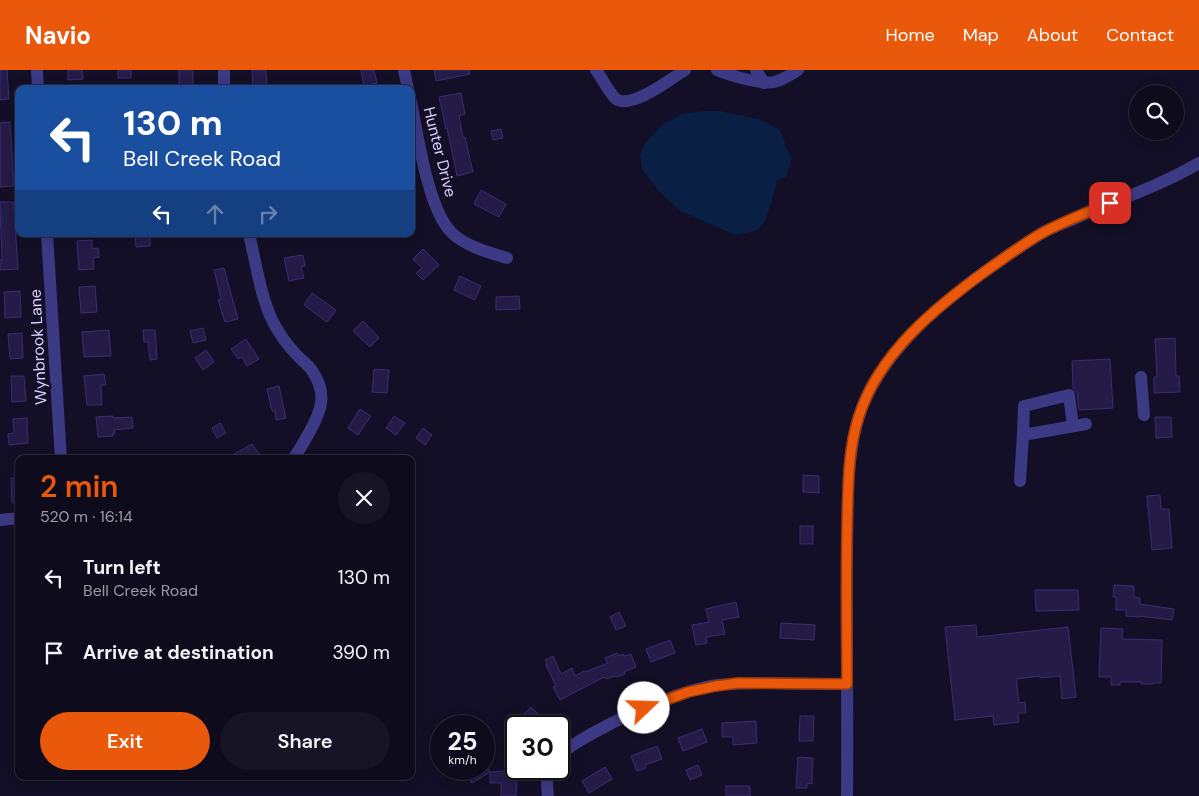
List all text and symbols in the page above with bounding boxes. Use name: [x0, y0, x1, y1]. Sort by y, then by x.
text: Navio: [25, 20, 91, 51]
text: Home: [885, 23, 935, 47]
text: Map: [963, 23, 999, 47]
text: About: [1027, 23, 1078, 47]
text: Contact: [1106, 23, 1174, 47]
map controls: [1129, 85, 1184, 140]
button: search: [1129, 85, 1184, 140]
text: 130 m: [123, 100, 223, 146]
icon: left: [40, 105, 105, 170]
street label: Hunter Drive: [419, 105, 461, 199]
text: Bell Creek Road: [123, 144, 281, 173]
pin: [1089, 182, 1131, 224]
icon: arrive: [1096, 189, 1124, 217]
icon: left: [148, 200, 176, 228]
icon: ahead: [201, 200, 229, 228]
icon: right: [254, 200, 282, 228]
street label: Wynbrook Lane: [24, 289, 52, 405]
text: 2 min: [40, 467, 118, 506]
button: close: [338, 472, 390, 524]
text: 520 m · 16:14: [40, 506, 133, 527]
text: Turn left: [83, 555, 161, 580]
icon: left: [40, 564, 68, 592]
text: 130 m: [338, 565, 390, 590]
text: Bell Creek Road: [83, 580, 198, 601]
icon: arrive: [40, 639, 68, 667]
text: Arrive at destination: [83, 640, 274, 665]
text: 390 m: [332, 640, 390, 665]
position arrow: [617, 681, 669, 733]
button: Exit: [40, 712, 210, 770]
button: Share: [220, 712, 390, 770]
speed limit sign: 30: [505, 715, 570, 780]
text: 25: [448, 725, 477, 758]
text: km/h: [448, 752, 477, 768]

